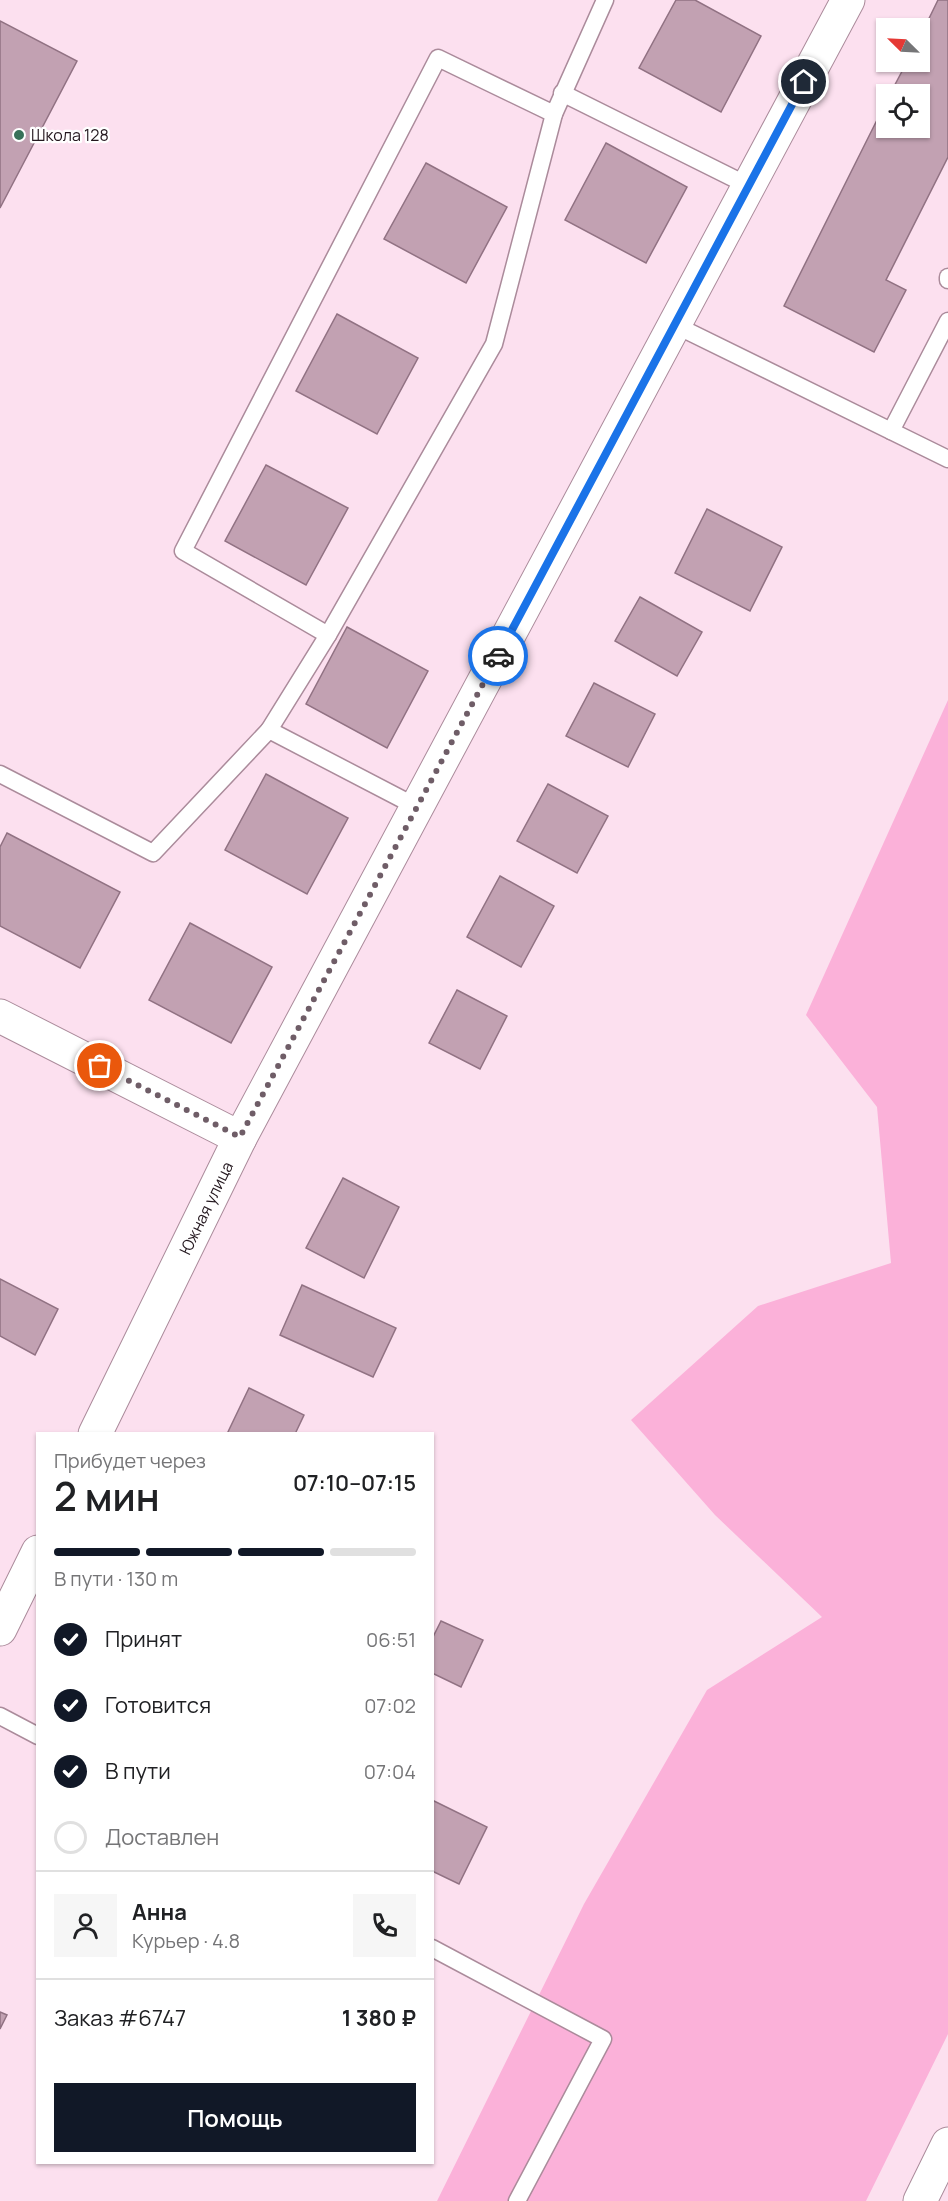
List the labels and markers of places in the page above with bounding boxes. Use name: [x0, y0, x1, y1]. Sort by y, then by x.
pin: [778, 56, 829, 107]
place label: Школа 128: [31, 124, 109, 146]
marker: Школа 128: [12, 128, 26, 142]
pin: [74, 1040, 125, 1091]

